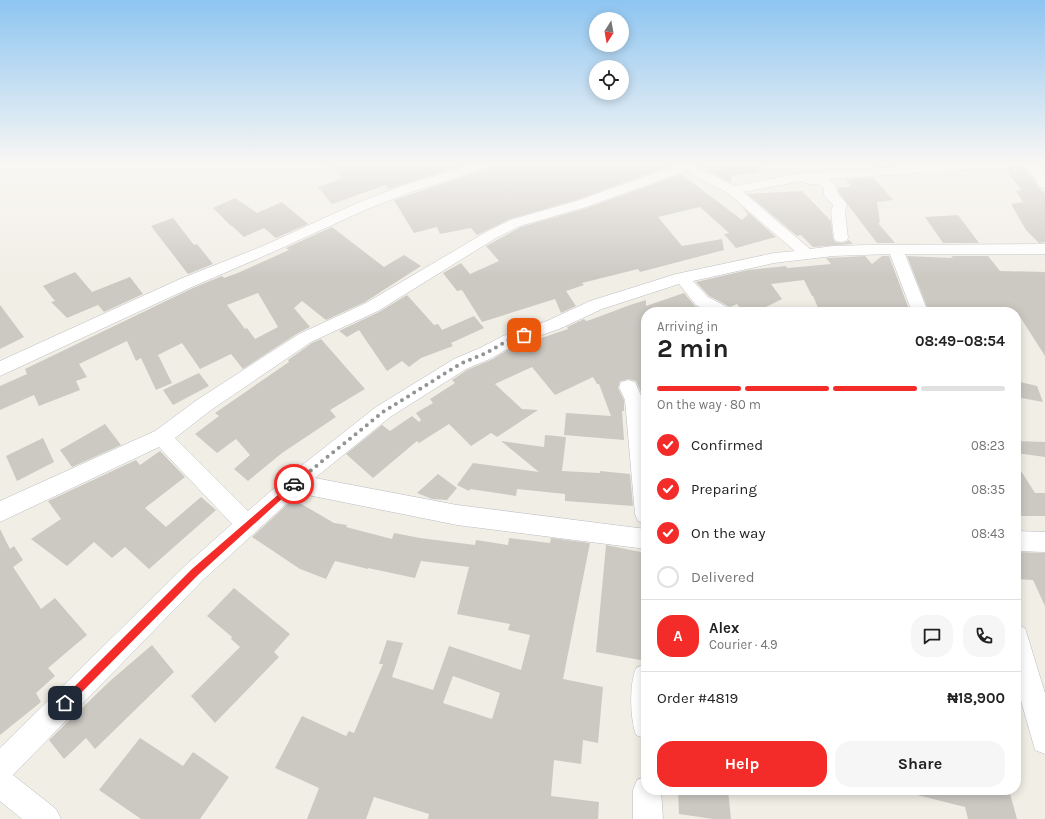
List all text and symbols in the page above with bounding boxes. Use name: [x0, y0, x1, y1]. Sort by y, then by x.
north arrow: [589, 12, 629, 52]
map controls: [589, 12, 629, 100]
button: locate: [589, 60, 629, 100]
pin: [507, 318, 541, 352]
text: Arriving in: [657, 319, 718, 334]
icon: bag: [513, 324, 535, 346]
text: 08:49–08:54: [915, 332, 1005, 350]
text: 2 min: [657, 333, 729, 364]
text: On the way · 80 m: [657, 397, 761, 412]
icon: check: [657, 434, 679, 456]
text: Confirmed: [691, 436, 763, 454]
text: 08:23: [971, 438, 1005, 453]
courier: [274, 464, 314, 504]
icon: car: [283, 473, 305, 495]
icon: check: [657, 478, 679, 500]
text: Preparing: [691, 480, 757, 498]
text: 08:35: [971, 482, 1005, 497]
icon: check: [657, 522, 679, 544]
text: On the way: [691, 524, 765, 542]
text: 08:43: [971, 526, 1005, 541]
text: Delivered: [691, 568, 755, 586]
button: chat: [911, 615, 953, 657]
button: phone: [963, 615, 1005, 657]
text: Alex: [709, 619, 739, 637]
text: A: [673, 627, 683, 645]
text: Courier · 4.9: [709, 637, 778, 652]
pin: [48, 686, 82, 720]
text: Order #4819: [657, 689, 738, 707]
text: ₦18,900: [947, 689, 1005, 707]
icon: home: [54, 692, 76, 714]
button: Help: [657, 741, 827, 787]
button: Share: [835, 741, 1005, 787]

